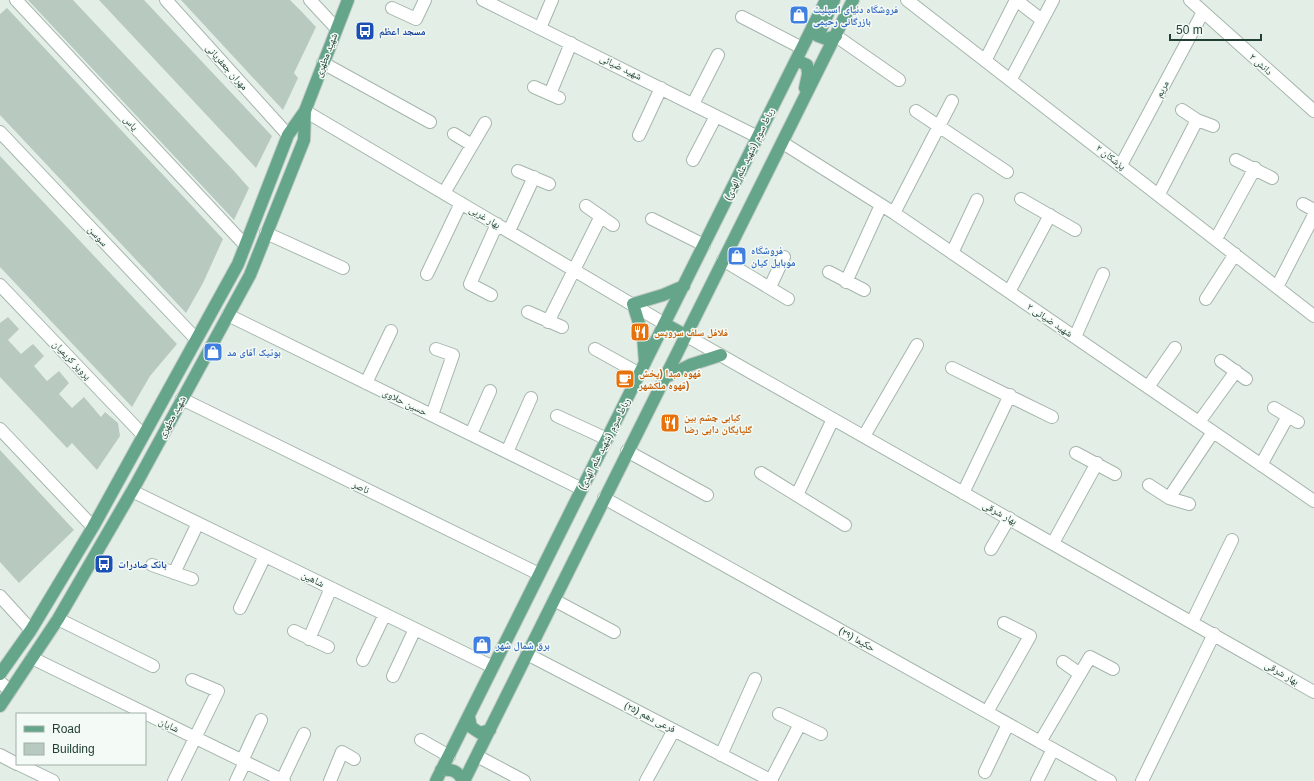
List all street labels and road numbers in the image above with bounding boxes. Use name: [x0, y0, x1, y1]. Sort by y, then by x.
street label: شهید مطهری: [313, 31, 341, 79]
street label: مهران جعفریانی: [203, 42, 251, 93]
street label: دانش ۲: [1247, 51, 1275, 78]
street label: شهید ضیائی: [598, 52, 644, 83]
street label: مریم: [1153, 78, 1173, 100]
street label: رباط سوم (شهید علم الهدی): [722, 106, 778, 203]
street label: یاس: [121, 113, 141, 133]
street label: پزشکان ۲: [1093, 142, 1128, 173]
street label: بهار غربی: [467, 203, 503, 232]
street label: سوسن: [85, 224, 110, 249]
street label: شهید ضیائی ۲: [1025, 301, 1075, 340]
street label: پرویز کریمیان: [50, 338, 93, 383]
street label: حسین حلاوی: [380, 386, 430, 419]
street label: شهید مطهری: [156, 394, 189, 440]
street label: رباط سوم (شهید علم الهدی): [576, 396, 634, 493]
street label: ناصر: [350, 478, 371, 496]
street label: بهار شرقی: [980, 499, 1019, 528]
street label: شاهین: [300, 569, 326, 590]
street label: حکیما (۲۹): [837, 625, 878, 654]
street label: بهار شرقی: [1263, 659, 1301, 688]
street label: فرعی دهم (۲۵): [622, 699, 677, 736]
street label: شایان: [157, 715, 181, 736]

